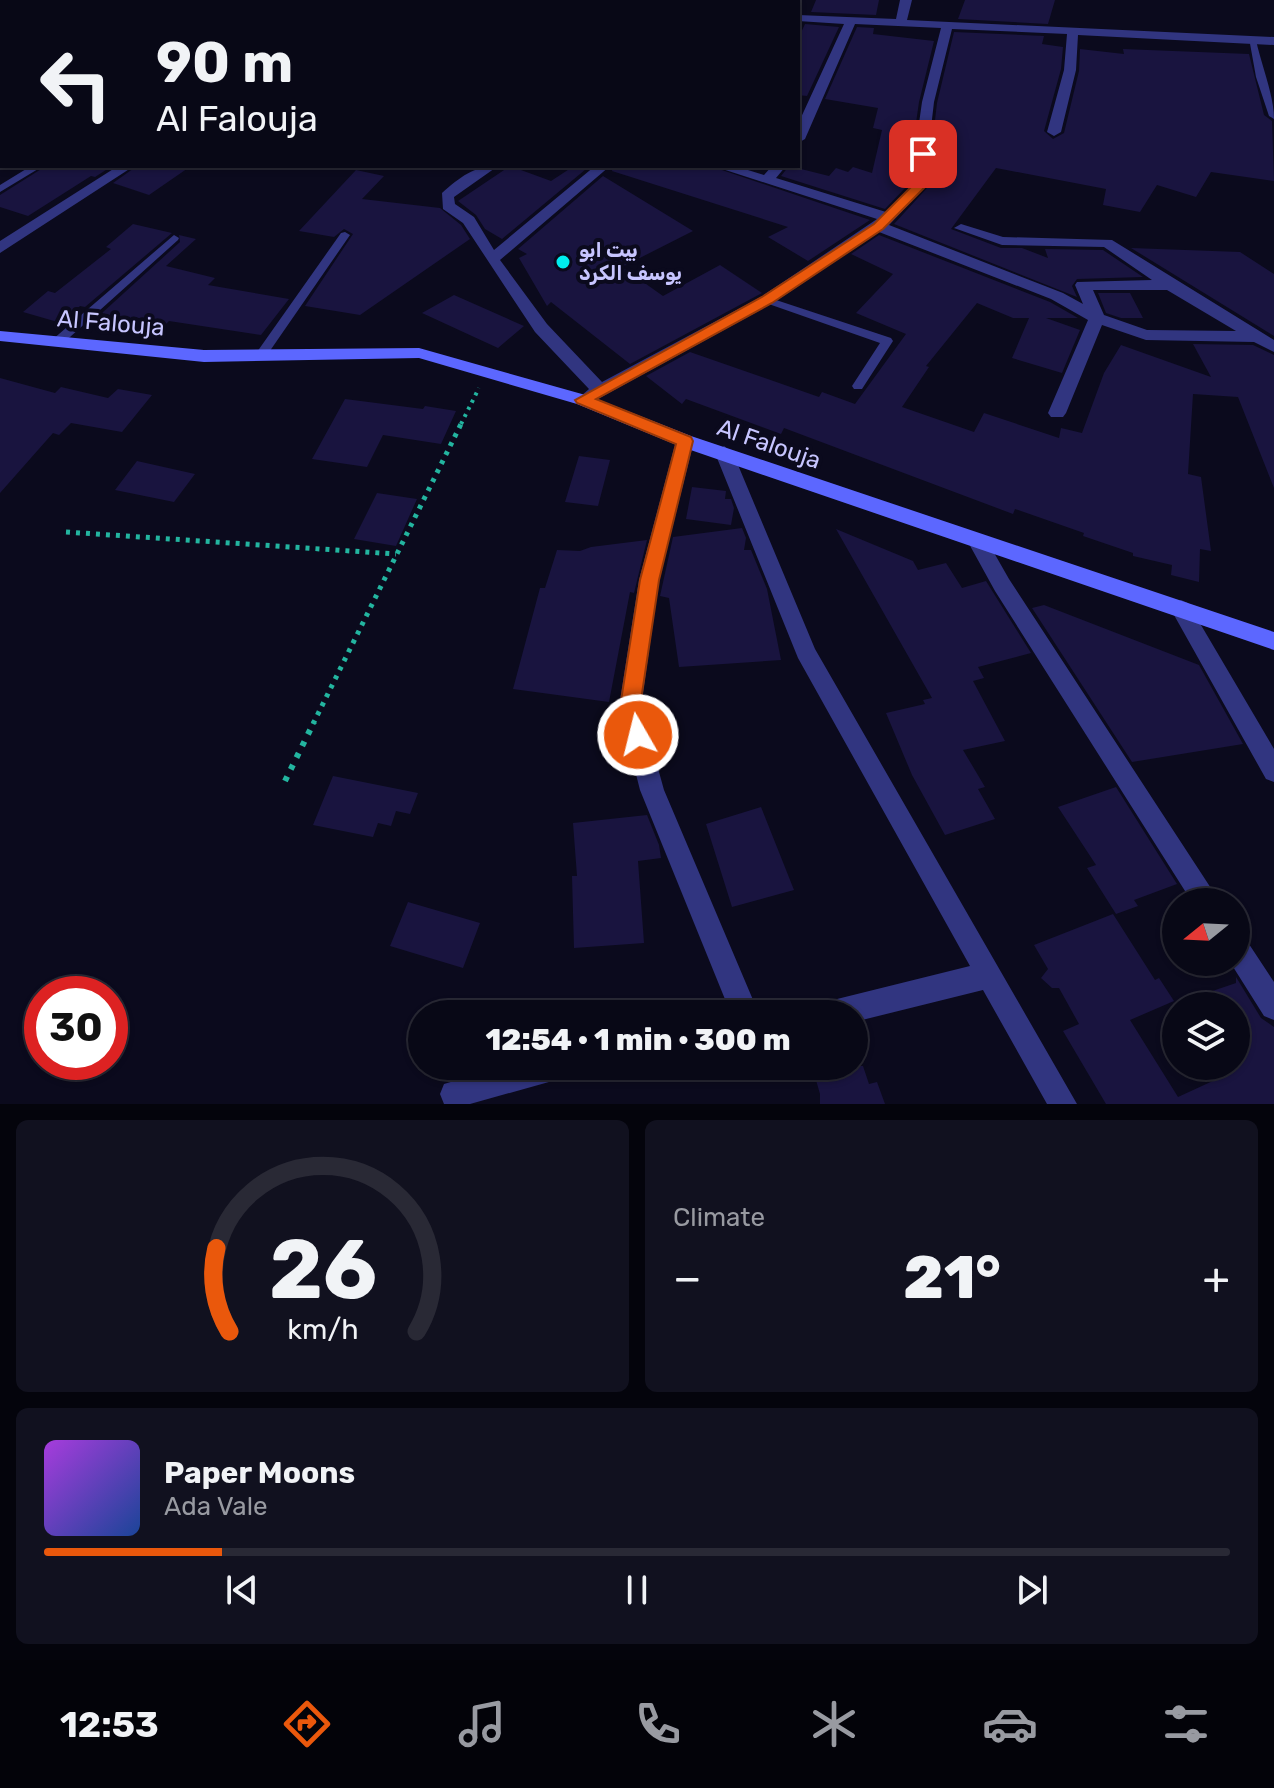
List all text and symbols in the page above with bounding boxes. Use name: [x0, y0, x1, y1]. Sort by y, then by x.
text: 90 m: [156, 30, 293, 96]
icon: left: [24, 32, 128, 136]
text: Al Falouja: [156, 97, 318, 140]
pin: [889, 120, 957, 188]
icon: arrive: [901, 132, 945, 176]
place label: بيت ابو يوسف الكرد: [579, 238, 682, 285]
marker: بيت ابو يوسف الكرد: [554, 253, 572, 271]
street label: Al Falouja: [56, 304, 166, 342]
street label: Al Falouja: [713, 413, 825, 475]
position arrow: [596, 693, 680, 777]
north arrow: [1162, 888, 1250, 976]
map controls: [1162, 888, 1250, 1080]
speed limit sign: 30: [24, 976, 128, 1080]
button: layers: [1162, 992, 1250, 1080]
text: 12:54 · 1 min · 300 m: [485, 1022, 791, 1058]
text: Climate: [673, 1202, 765, 1233]
text: 26: [268, 1220, 377, 1319]
text: 21°: [903, 1242, 1001, 1313]
text: −: [673, 1252, 702, 1304]
text: +: [1203, 1252, 1230, 1304]
text: km/h: [287, 1312, 358, 1346]
text: Paper Moons: [164, 1455, 355, 1491]
text: Ada Vale: [164, 1491, 268, 1522]
icon: previous: [220, 1568, 264, 1612]
icon: pause: [615, 1568, 659, 1612]
icon: next: [1010, 1568, 1054, 1612]
icon: directions: [279, 1696, 335, 1752]
icon: music: [454, 1696, 510, 1752]
icon: phone: [630, 1696, 686, 1752]
icon: climate: [806, 1696, 862, 1752]
icon: car: [982, 1696, 1038, 1752]
icon: filters: [1158, 1696, 1214, 1752]
text: 12:53: [60, 1703, 159, 1746]

